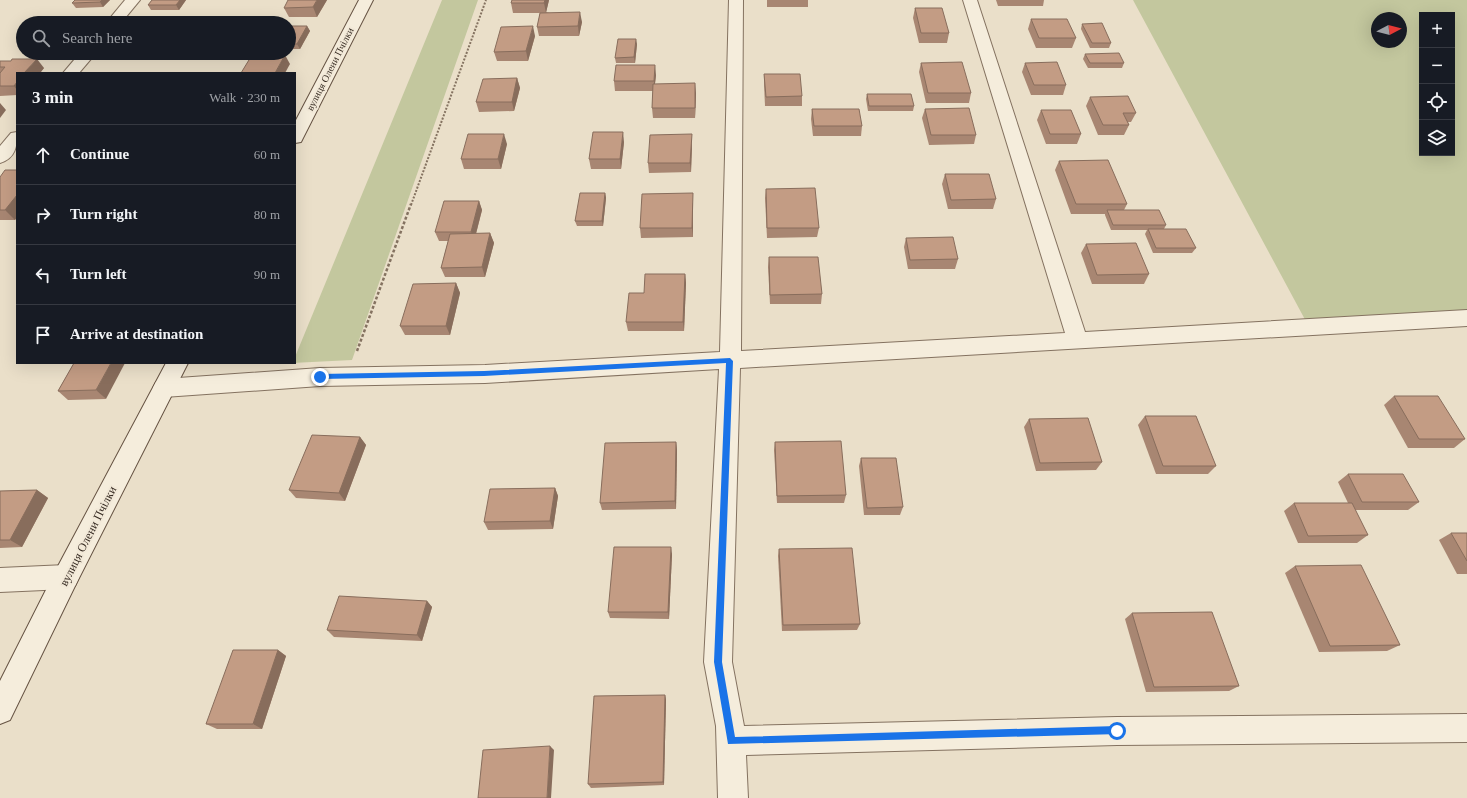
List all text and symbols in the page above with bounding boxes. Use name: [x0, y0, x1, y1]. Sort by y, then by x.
north arrow: [1371, 12, 1407, 48]
map controls: [1419, 12, 1455, 156]
button: +: [1419, 12, 1455, 48]
search box: [16, 16, 296, 60]
street label: вулиця Олени Пчілки: [304, 25, 356, 112]
icon: search: [30, 27, 52, 49]
text: Search here: [62, 30, 132, 46]
button: −: [1419, 48, 1455, 84]
button: locate: [1419, 84, 1455, 120]
text: 3 min: [32, 88, 73, 107]
text: Walk · 230 m: [209, 90, 280, 105]
button: layers: [1419, 120, 1455, 156]
icon: ahead: [32, 144, 54, 166]
text: Continue: [70, 146, 129, 162]
text: 60 m: [254, 147, 280, 162]
icon: right: [32, 204, 54, 226]
text: Turn right: [70, 206, 137, 222]
text: 80 m: [254, 207, 280, 222]
icon: left: [32, 264, 54, 286]
text: Turn left: [70, 266, 127, 282]
text: 90 m: [254, 267, 280, 282]
icon: arrive: [32, 324, 54, 346]
text: Arrive at destination: [70, 326, 203, 342]
route end: [311, 368, 329, 386]
street label: вулиця Олени Пчілки: [57, 483, 120, 588]
route start: [1108, 722, 1126, 740]

